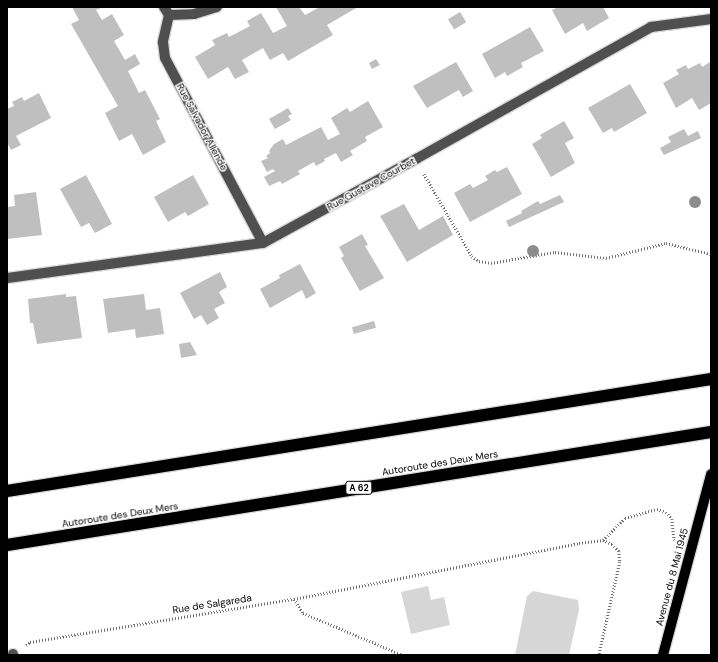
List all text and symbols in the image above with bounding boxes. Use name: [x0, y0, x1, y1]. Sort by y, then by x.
street label: Rue Salvador Allende: [174, 81, 230, 173]
street label: Rue Gustave Courbet: [325, 155, 417, 213]
street label: Autoroute des Deux Mers: [381, 448, 499, 478]
road number: A 62: [345, 481, 373, 495]
street label: Autoroute des Deux Mers: [61, 500, 179, 530]
street label: Avenue du 8 Mai 1945: [653, 527, 691, 627]
street label: Rue de Salgareda: [172, 592, 252, 616]

